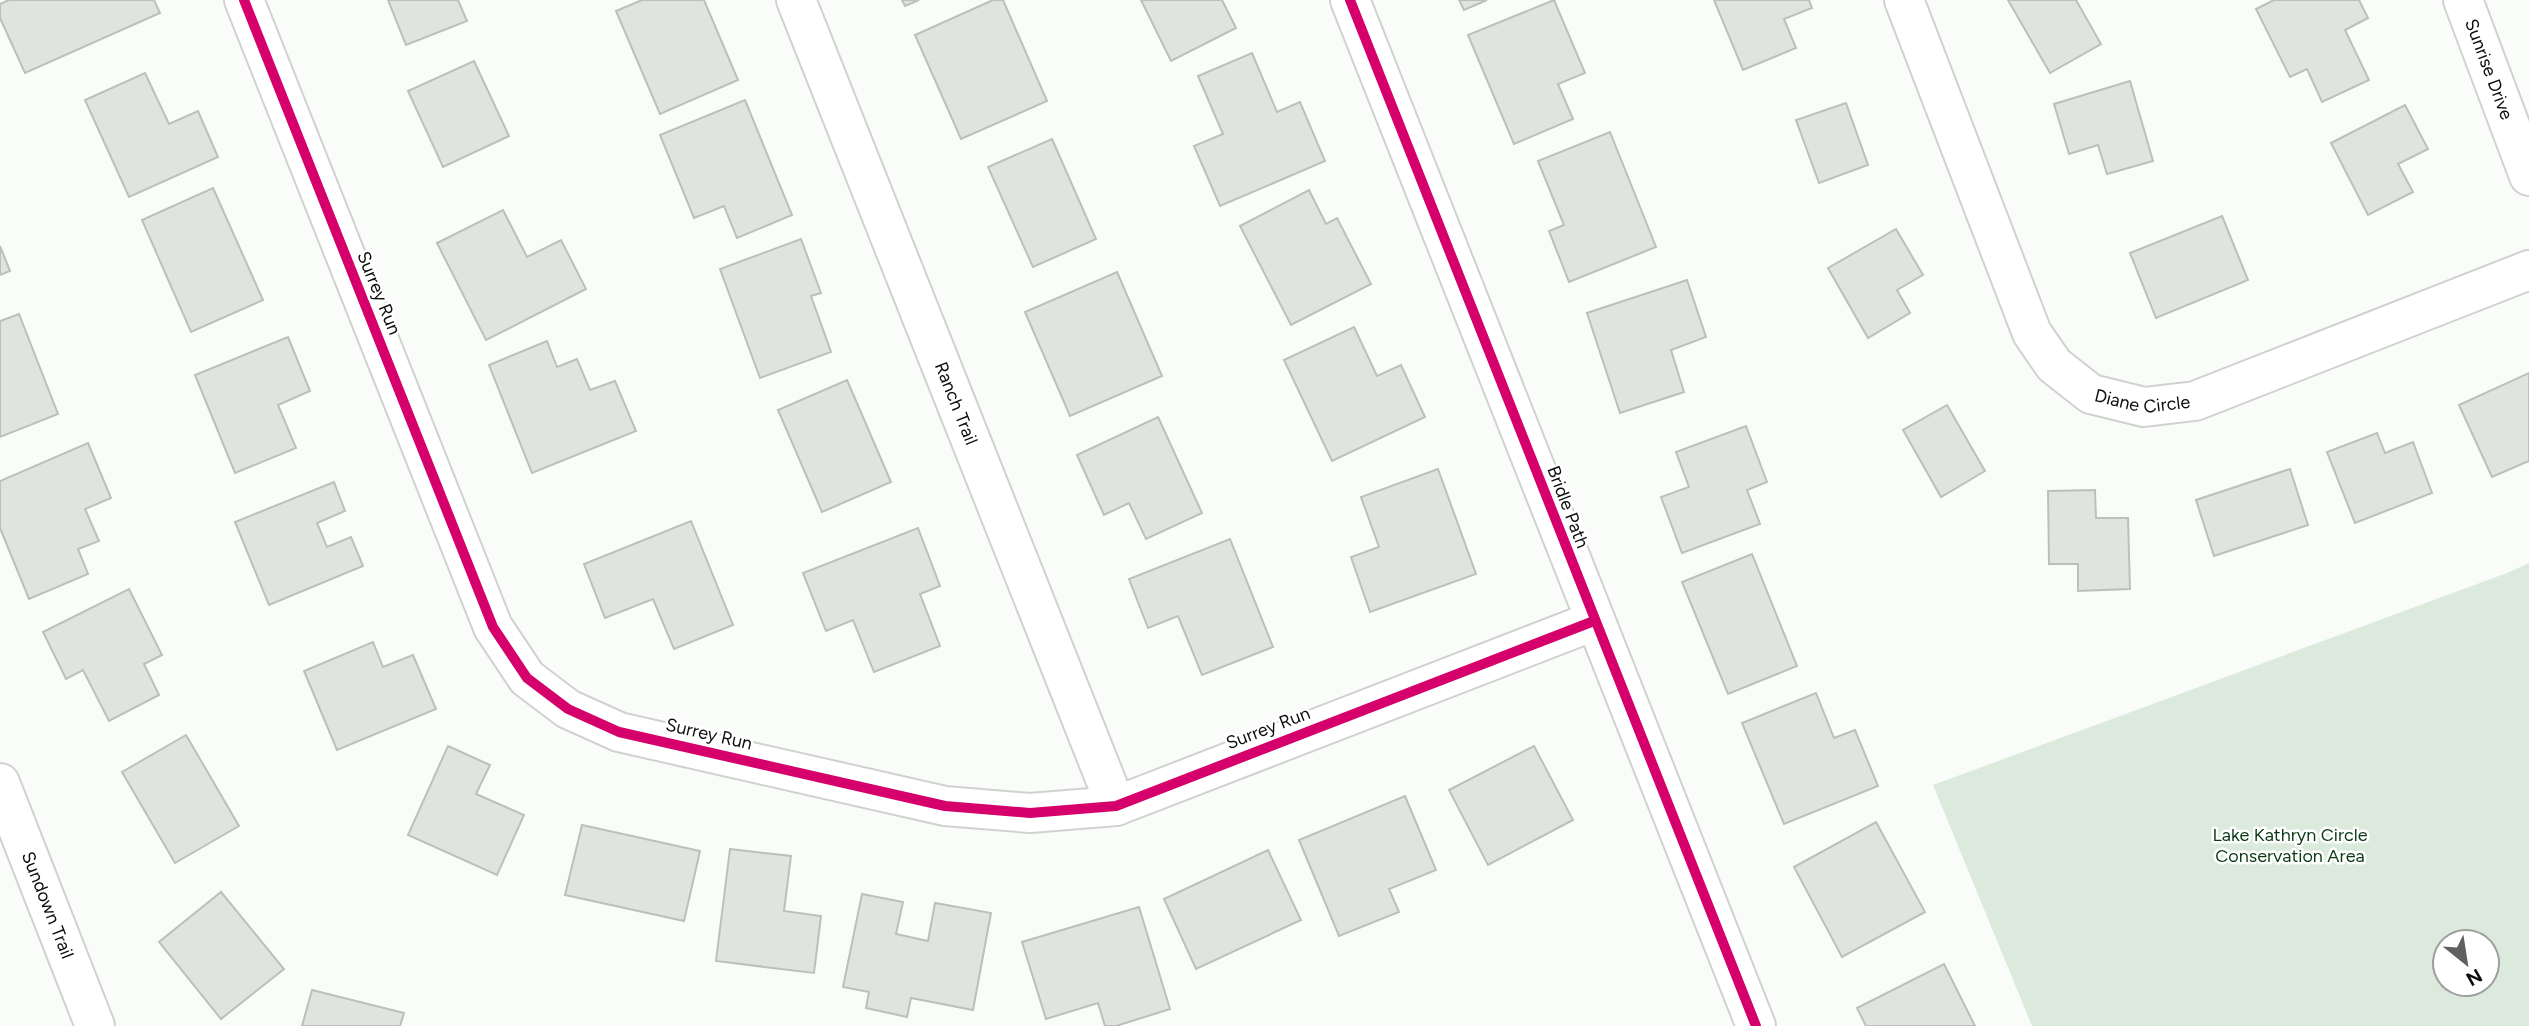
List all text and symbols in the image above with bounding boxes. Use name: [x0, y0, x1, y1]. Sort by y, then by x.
street label: Sunrise Drive: [2460, 16, 2518, 123]
street label: Surrey Run: [352, 248, 406, 338]
street label: Ranch Trail: [930, 359, 982, 448]
street label: Diane Circle: [2092, 384, 2191, 418]
street label: Bridle Path: [1542, 463, 1594, 551]
street label: Surrey Run: [1223, 702, 1313, 754]
street label: Surrey Run: [664, 713, 754, 755]
park label: Lake Kathryn Circle Conservation Area: [2212, 824, 2368, 867]
street label: Sundown Trail: [17, 848, 79, 962]
north arrow: [2431, 928, 2501, 998]
text: N: [2462, 964, 2486, 991]

